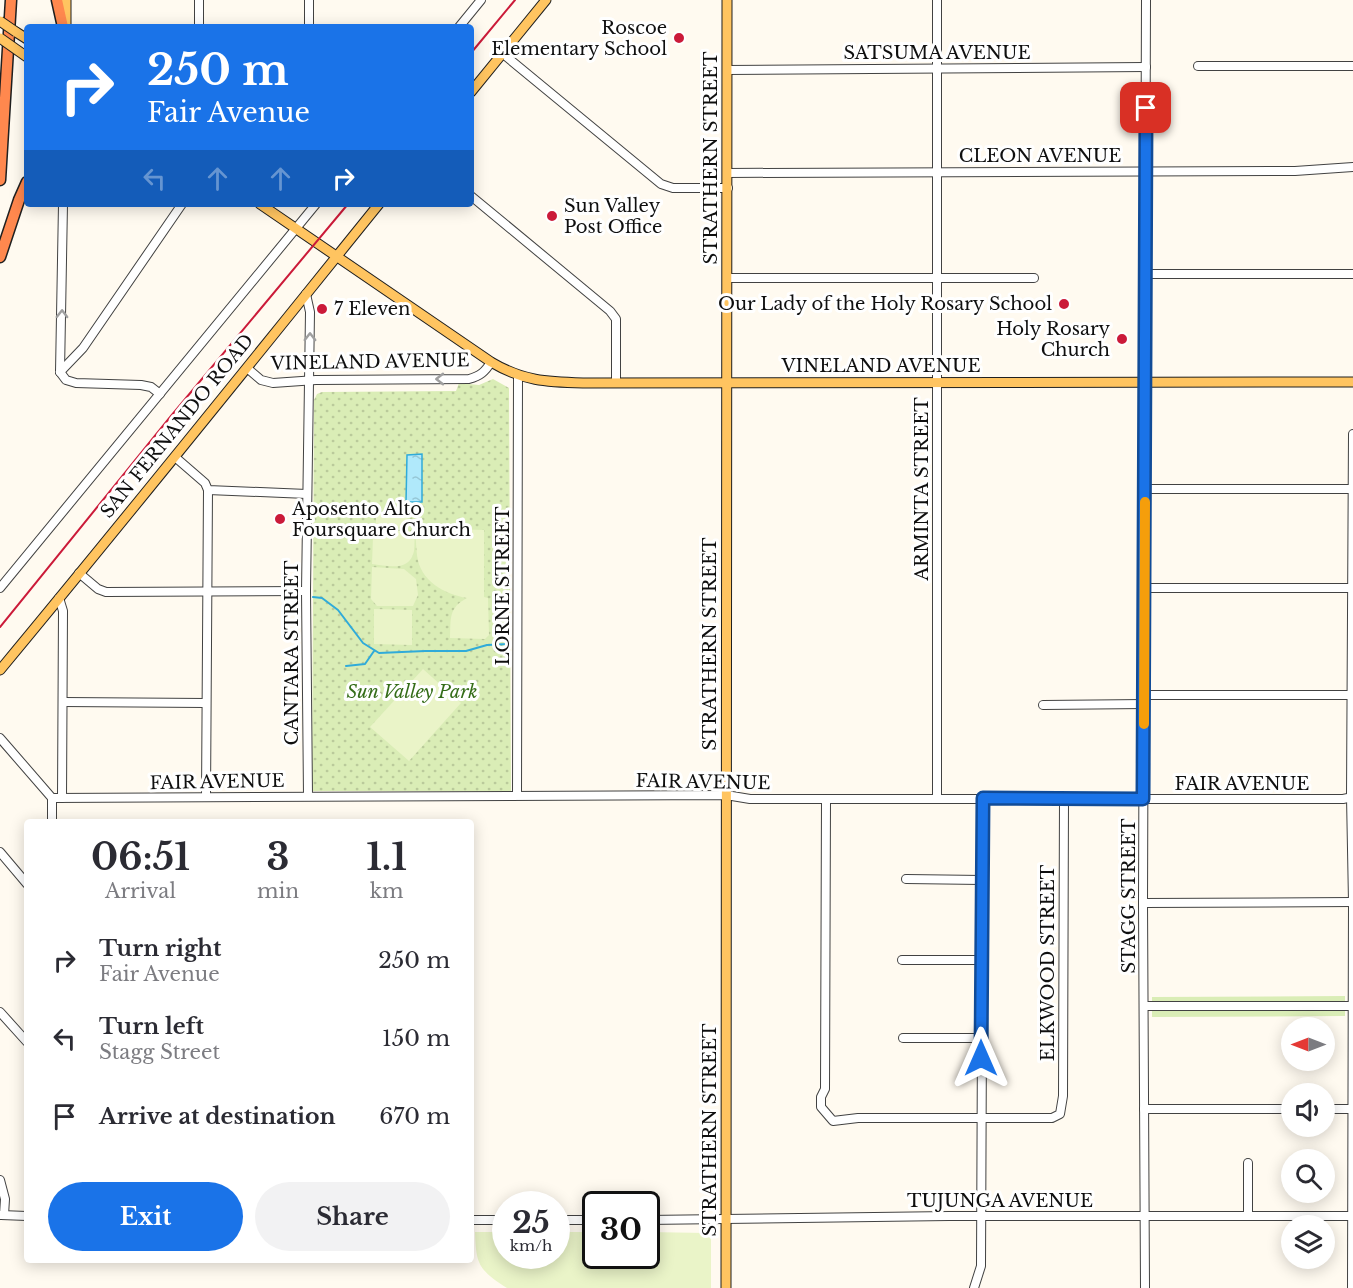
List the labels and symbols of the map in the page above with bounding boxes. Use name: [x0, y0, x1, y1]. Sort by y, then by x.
place label: Roscoe Elementary School: [491, 17, 667, 60]
marker: Roscoe Elementary School: [672, 31, 686, 45]
street label: SATSUMA AVENUE: [843, 42, 1031, 64]
street label: STRATHERN STREET: [700, 51, 722, 265]
pin: [1120, 82, 1171, 133]
street label: CLEON AVENUE: [959, 145, 1121, 167]
place label: Sun Valley Post Office: [564, 195, 662, 238]
marker: Sun Valley Post Office: [545, 209, 559, 223]
place label: Our Lady of the Holy Rosary School: [718, 293, 1052, 315]
marker: Our Lady of the Holy Rosary School: [1057, 297, 1071, 311]
place label: 7 Eleven: [334, 298, 411, 320]
marker: 7 Eleven: [315, 302, 329, 316]
one-way arrow: [56, 310, 68, 319]
place label: Holy Rosary Church: [996, 318, 1110, 361]
street label: SAN FERNANDO ROAD: [96, 330, 258, 522]
marker: Holy Rosary Church: [1115, 332, 1129, 346]
one-way arrow: [304, 333, 316, 342]
street label: VINELAND AVENUE: [269, 349, 470, 375]
street label: VINELAND AVENUE: [781, 355, 980, 377]
one-way arrow: [435, 373, 444, 385]
street label: ARMINTA STREET: [911, 397, 933, 582]
place label: Aposento Alto Foursquare Church: [291, 498, 471, 541]
street label: LORNE STREET: [492, 506, 514, 666]
marker: Aposento Alto Foursquare Church: [273, 512, 287, 526]
street label: STRATHERN STREET: [699, 537, 721, 751]
street label: CANTARA STREET: [281, 560, 303, 745]
park label: Sun Valley Park: [346, 681, 478, 703]
street label: FAIR AVENUE: [149, 770, 285, 794]
street label: FAIR AVENUE: [635, 770, 771, 794]
street label: FAIR AVENUE: [1175, 773, 1309, 795]
street label: STAGG STREET: [1118, 818, 1140, 973]
street label: ELKWOOD STREET: [1037, 864, 1059, 1061]
north arrow: [1281, 1017, 1335, 1071]
street label: STRATHERN STREET: [699, 1023, 721, 1237]
position arrow: [949, 1026, 1013, 1090]
street label: TUJUNGA AVENUE: [907, 1190, 1093, 1212]
speed limit sign: 30: [582, 1191, 660, 1269]

